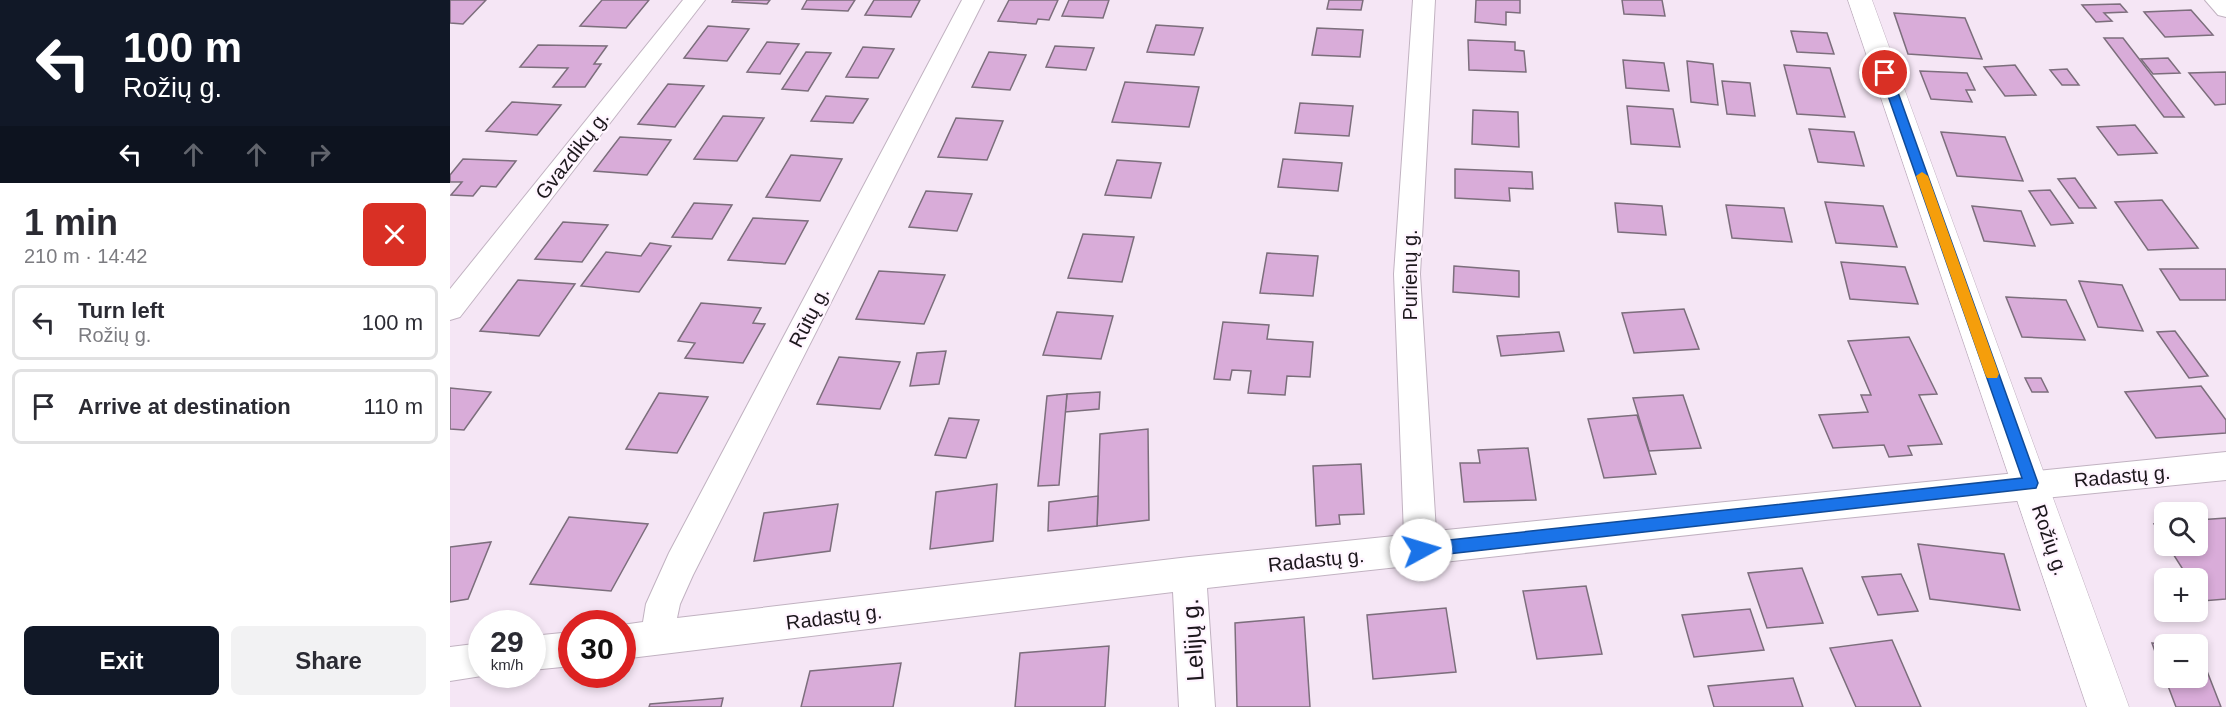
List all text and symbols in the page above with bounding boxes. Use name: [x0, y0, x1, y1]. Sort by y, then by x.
icon: left: [24, 24, 102, 102]
text: 100 m: [123, 24, 242, 71]
pin: [1859, 47, 1910, 98]
icon: arrive: [1868, 56, 1901, 89]
text: Rožių g.: [123, 73, 222, 103]
street label: Gvazdikų g.: [531, 107, 613, 203]
icon: left: [114, 138, 147, 171]
icon: ahead: [177, 138, 210, 171]
icon: ahead: [240, 138, 273, 171]
icon: right: [303, 138, 336, 171]
text: 1 min: [24, 202, 118, 243]
button: close: [363, 203, 426, 266]
street label: Purienų g.: [1399, 229, 1421, 321]
text: 210 m · 14:42: [24, 245, 147, 267]
street label: Rūtų g.: [785, 283, 833, 351]
text: Turn left: [78, 298, 164, 323]
icon: left: [27, 306, 60, 339]
text: 100 m: [362, 310, 423, 335]
text: Rožių g.: [78, 324, 151, 346]
icon: arrive: [27, 390, 60, 423]
text: Arrive at destination: [78, 394, 291, 419]
text: 110 m: [363, 394, 423, 419]
street label: Radastų g.: [2073, 461, 2171, 491]
street label: Rožių g.: [2028, 502, 2072, 578]
map controls: [2154, 502, 2208, 688]
button: search: [2154, 502, 2208, 556]
position arrow: [1389, 518, 1453, 582]
street label: Radastų g.: [1267, 544, 1365, 576]
button: +: [2154, 568, 2208, 622]
street label: Lelijų g.: [1176, 598, 1209, 682]
street label: Radastų g.: [785, 600, 883, 634]
speed limit sign: 30: [558, 610, 636, 688]
text: 29: [490, 625, 524, 658]
button: Exit: [24, 626, 219, 695]
button: Share: [231, 626, 426, 695]
button: −: [2154, 634, 2208, 688]
text: km/h: [491, 656, 523, 673]

